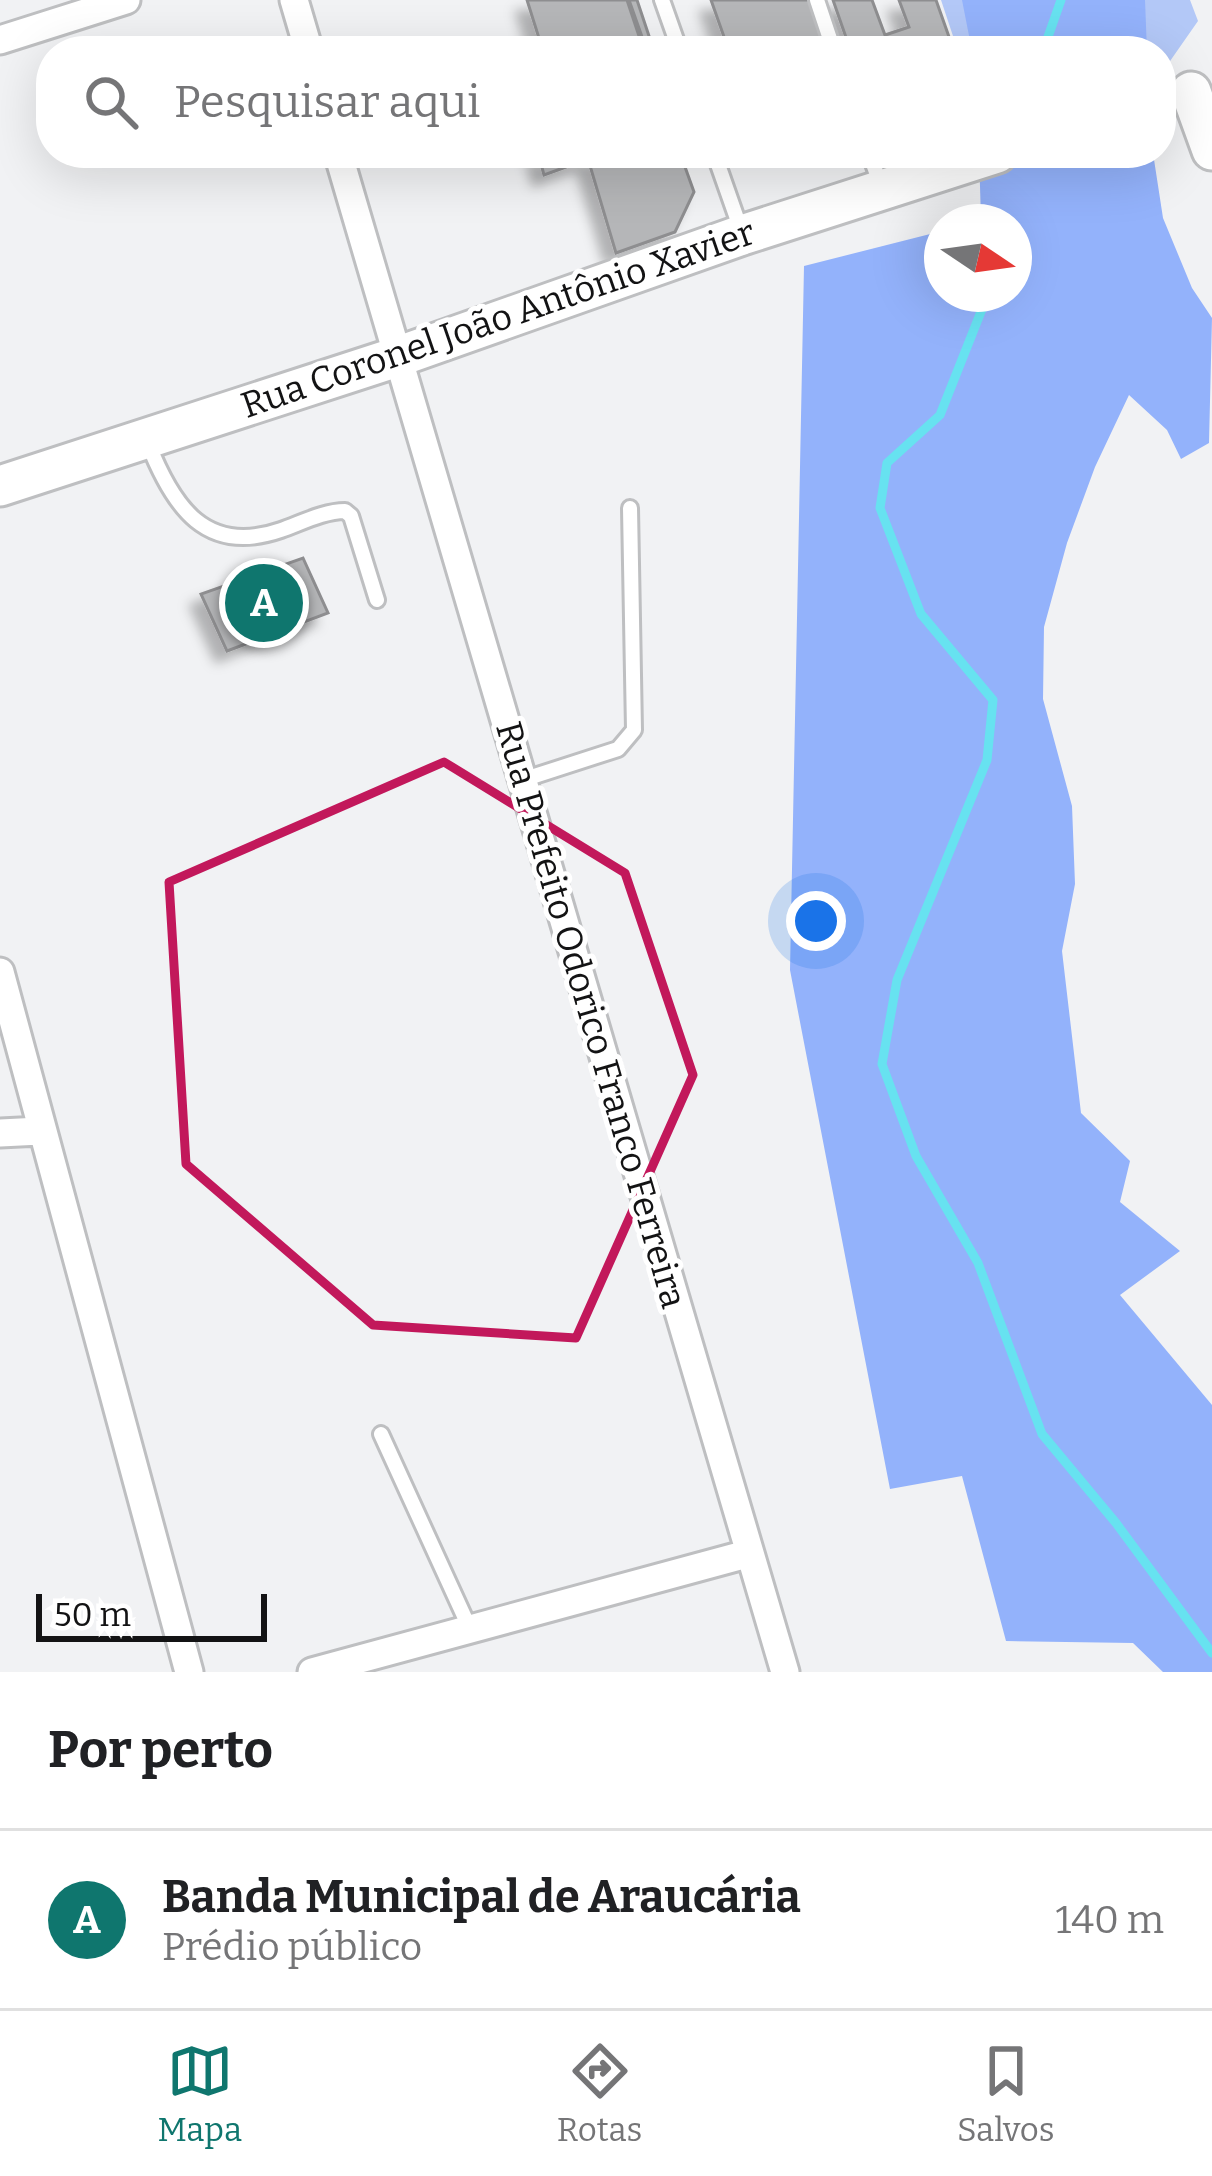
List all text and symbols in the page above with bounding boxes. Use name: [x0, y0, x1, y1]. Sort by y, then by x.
search box: [36, 36, 1176, 168]
icon: search: [78, 69, 144, 135]
text: Pesquisar aqui: [174, 75, 480, 129]
north arrow: [924, 204, 1032, 312]
street label: Rua Coronel João Antônio Xavier: [235, 210, 761, 428]
pin: A: [225, 558, 303, 648]
street label: Rua Prefeito Odorico Franco Ferreira: [486, 717, 696, 1314]
your location: [786, 891, 846, 951]
scale bar: [36, 1588, 267, 1641]
text: 50 m: [54, 1595, 131, 1635]
text: Por perto: [48, 1719, 273, 1781]
text: Banda Municipal de Araucária: [162, 1870, 801, 1924]
text: A: [73, 1897, 101, 1943]
text: 140 m: [1055, 1897, 1164, 1943]
text: Prédio público: [162, 1924, 422, 1970]
tab: Mapa: [157, 2038, 242, 2150]
tab: Rotas: [557, 2038, 642, 2150]
tab: Salvos: [957, 2038, 1055, 2150]

